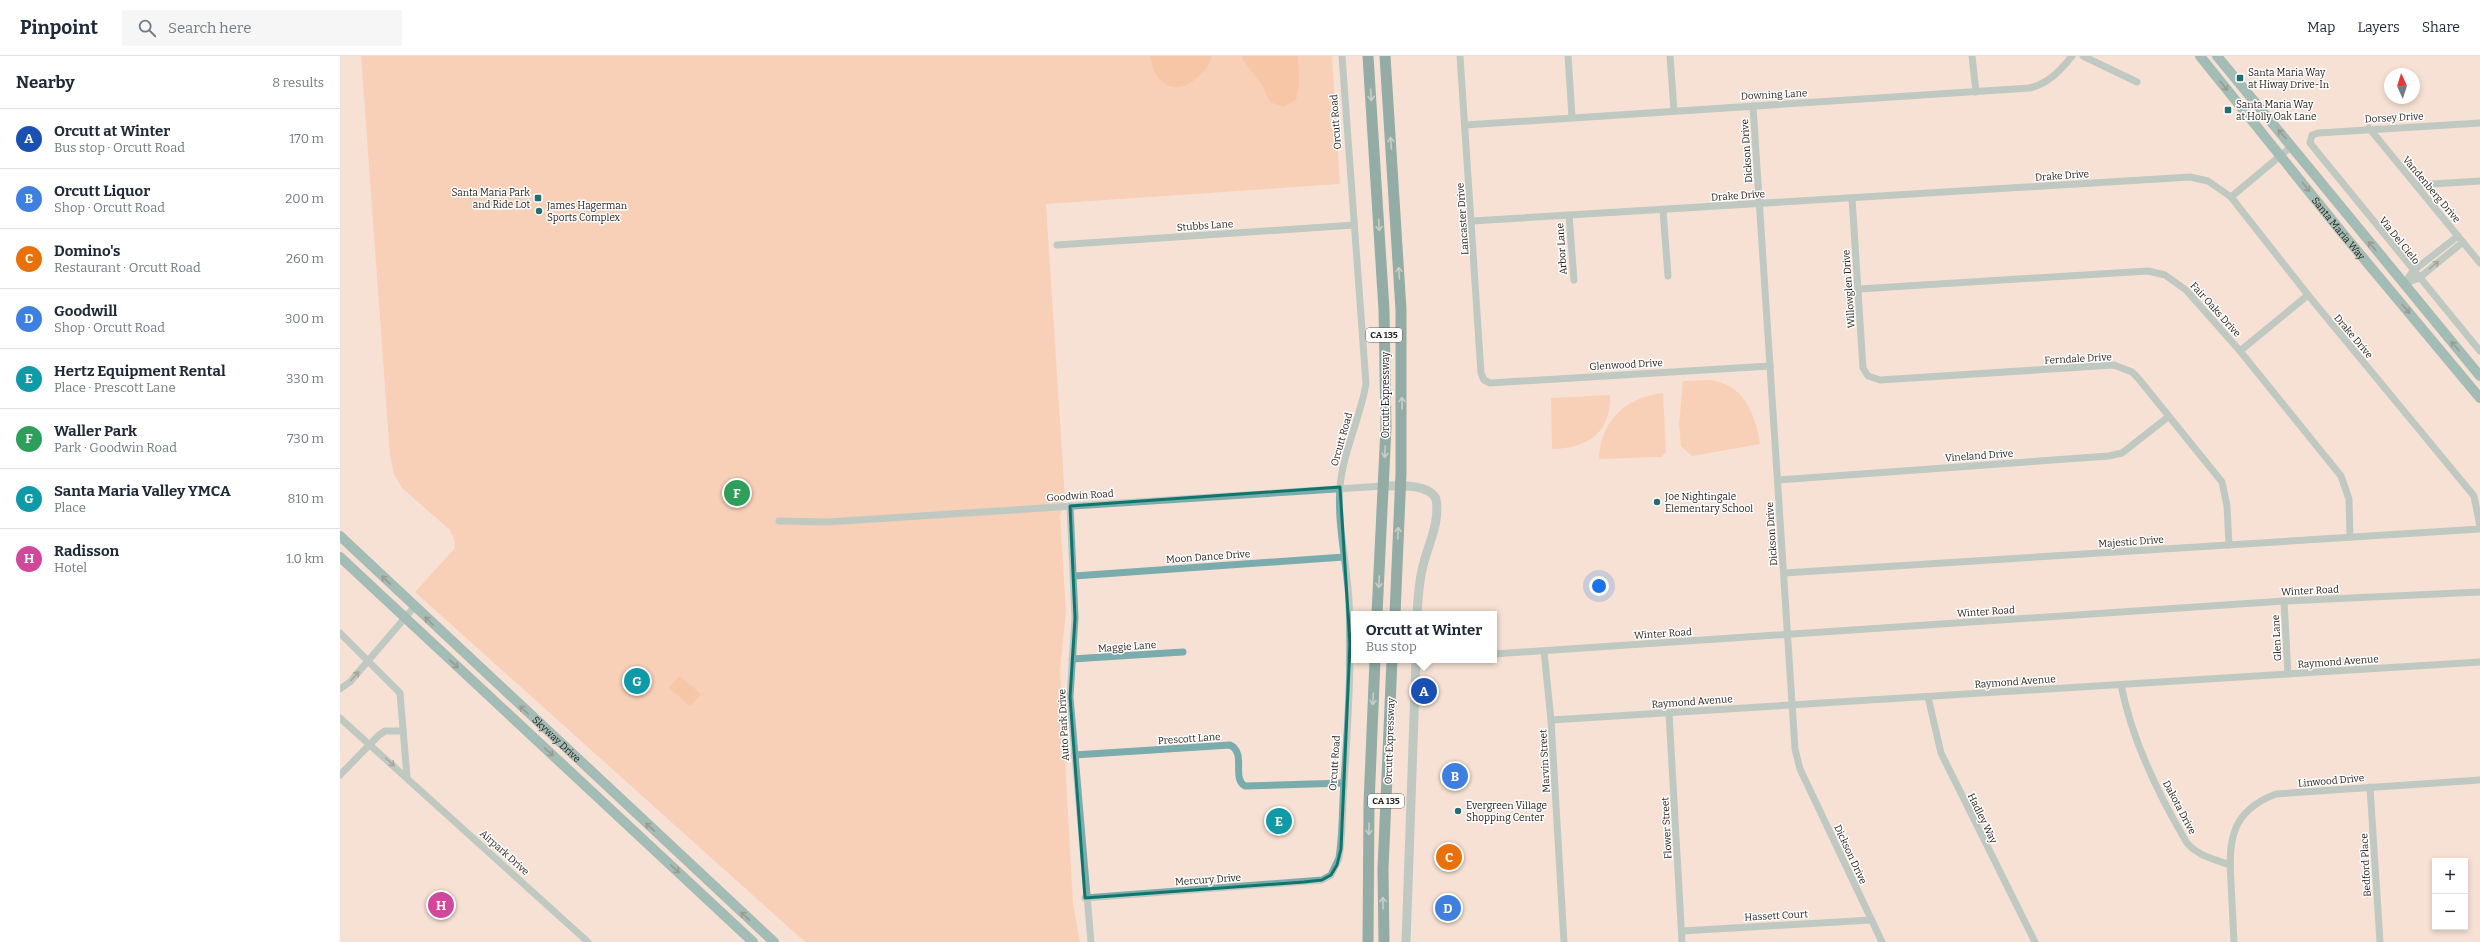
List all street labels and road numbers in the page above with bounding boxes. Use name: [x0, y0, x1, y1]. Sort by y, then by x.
street label: Downing Lane: [1741, 87, 1808, 103]
street label: Orcutt Road: [1328, 94, 1344, 150]
street label: Dorsey Drive: [2364, 110, 2424, 126]
street label: Dickson Drive: [1739, 119, 1755, 183]
street label: Vandenberg Drive: [2400, 154, 2463, 225]
street label: Drake Drive: [2035, 168, 2089, 184]
street label: Lancaster Drive: [1454, 182, 1472, 255]
street label: Drake Drive: [1711, 188, 1765, 204]
street label: Santa Maria Way: [2309, 195, 2367, 263]
street label: Via Del Cielo: [2376, 215, 2422, 267]
street label: Stubbs Lane: [1176, 218, 1234, 234]
street label: Arbor Lane: [1554, 223, 1570, 275]
street label: Willowglen Drive: [1840, 249, 1858, 329]
street label: Fair Oaks Drive: [2187, 280, 2243, 340]
street label: Drake Drive: [2331, 312, 2375, 361]
road number: CA 135: [1366, 328, 1402, 342]
street label: Orcutt Expressway: [1380, 351, 1392, 438]
street label: Ferndale Drive: [2044, 351, 2112, 367]
street label: Glenwood Drive: [1589, 357, 1663, 373]
street label: Orcutt Road: [1329, 411, 1355, 468]
street label: Vineland Drive: [1945, 448, 2014, 464]
street label: Goodwin Road: [1046, 488, 1114, 504]
street label: Dickson Drive: [1764, 502, 1780, 566]
street label: Majestic Drive: [2098, 534, 2164, 550]
street label: Moon Dance Drive: [1166, 548, 1251, 566]
street label: Winter Road: [2281, 583, 2339, 599]
street label: Winter Road: [1957, 604, 2015, 620]
street label: Glen Lane: [2270, 614, 2284, 662]
street label: Winter Road: [1634, 626, 1692, 642]
street label: Maggie Lane: [1097, 639, 1157, 655]
street label: Raymond Avenue: [2297, 653, 2379, 671]
street label: Raymond Avenue: [1974, 673, 2056, 691]
street label: Auto Park Drive: [1056, 689, 1072, 761]
street label: Raymond Avenue: [1651, 693, 1733, 711]
street label: Orcutt Expressway: [1382, 697, 1398, 784]
street label: Skyway Drive: [529, 714, 583, 765]
street label: Marvin Street: [1537, 729, 1553, 793]
street label: Prescott Lane: [1157, 731, 1221, 747]
street label: Orcutt Road: [1327, 735, 1343, 791]
street label: Linwood Drive: [2298, 772, 2365, 790]
street label: Dakota Drive: [2160, 779, 2198, 836]
street label: Hadley Way: [1965, 791, 2000, 846]
road number: CA 135: [1368, 794, 1404, 808]
street label: Flower Street: [1659, 796, 1675, 859]
street label: Dickson Drive: [1831, 823, 1869, 886]
street label: Airpark Drive: [477, 827, 531, 878]
street label: Bedford Place: [2358, 833, 2374, 897]
street label: Mercury Drive: [1175, 872, 1241, 888]
street label: Hassett Court: [1744, 908, 1809, 924]

